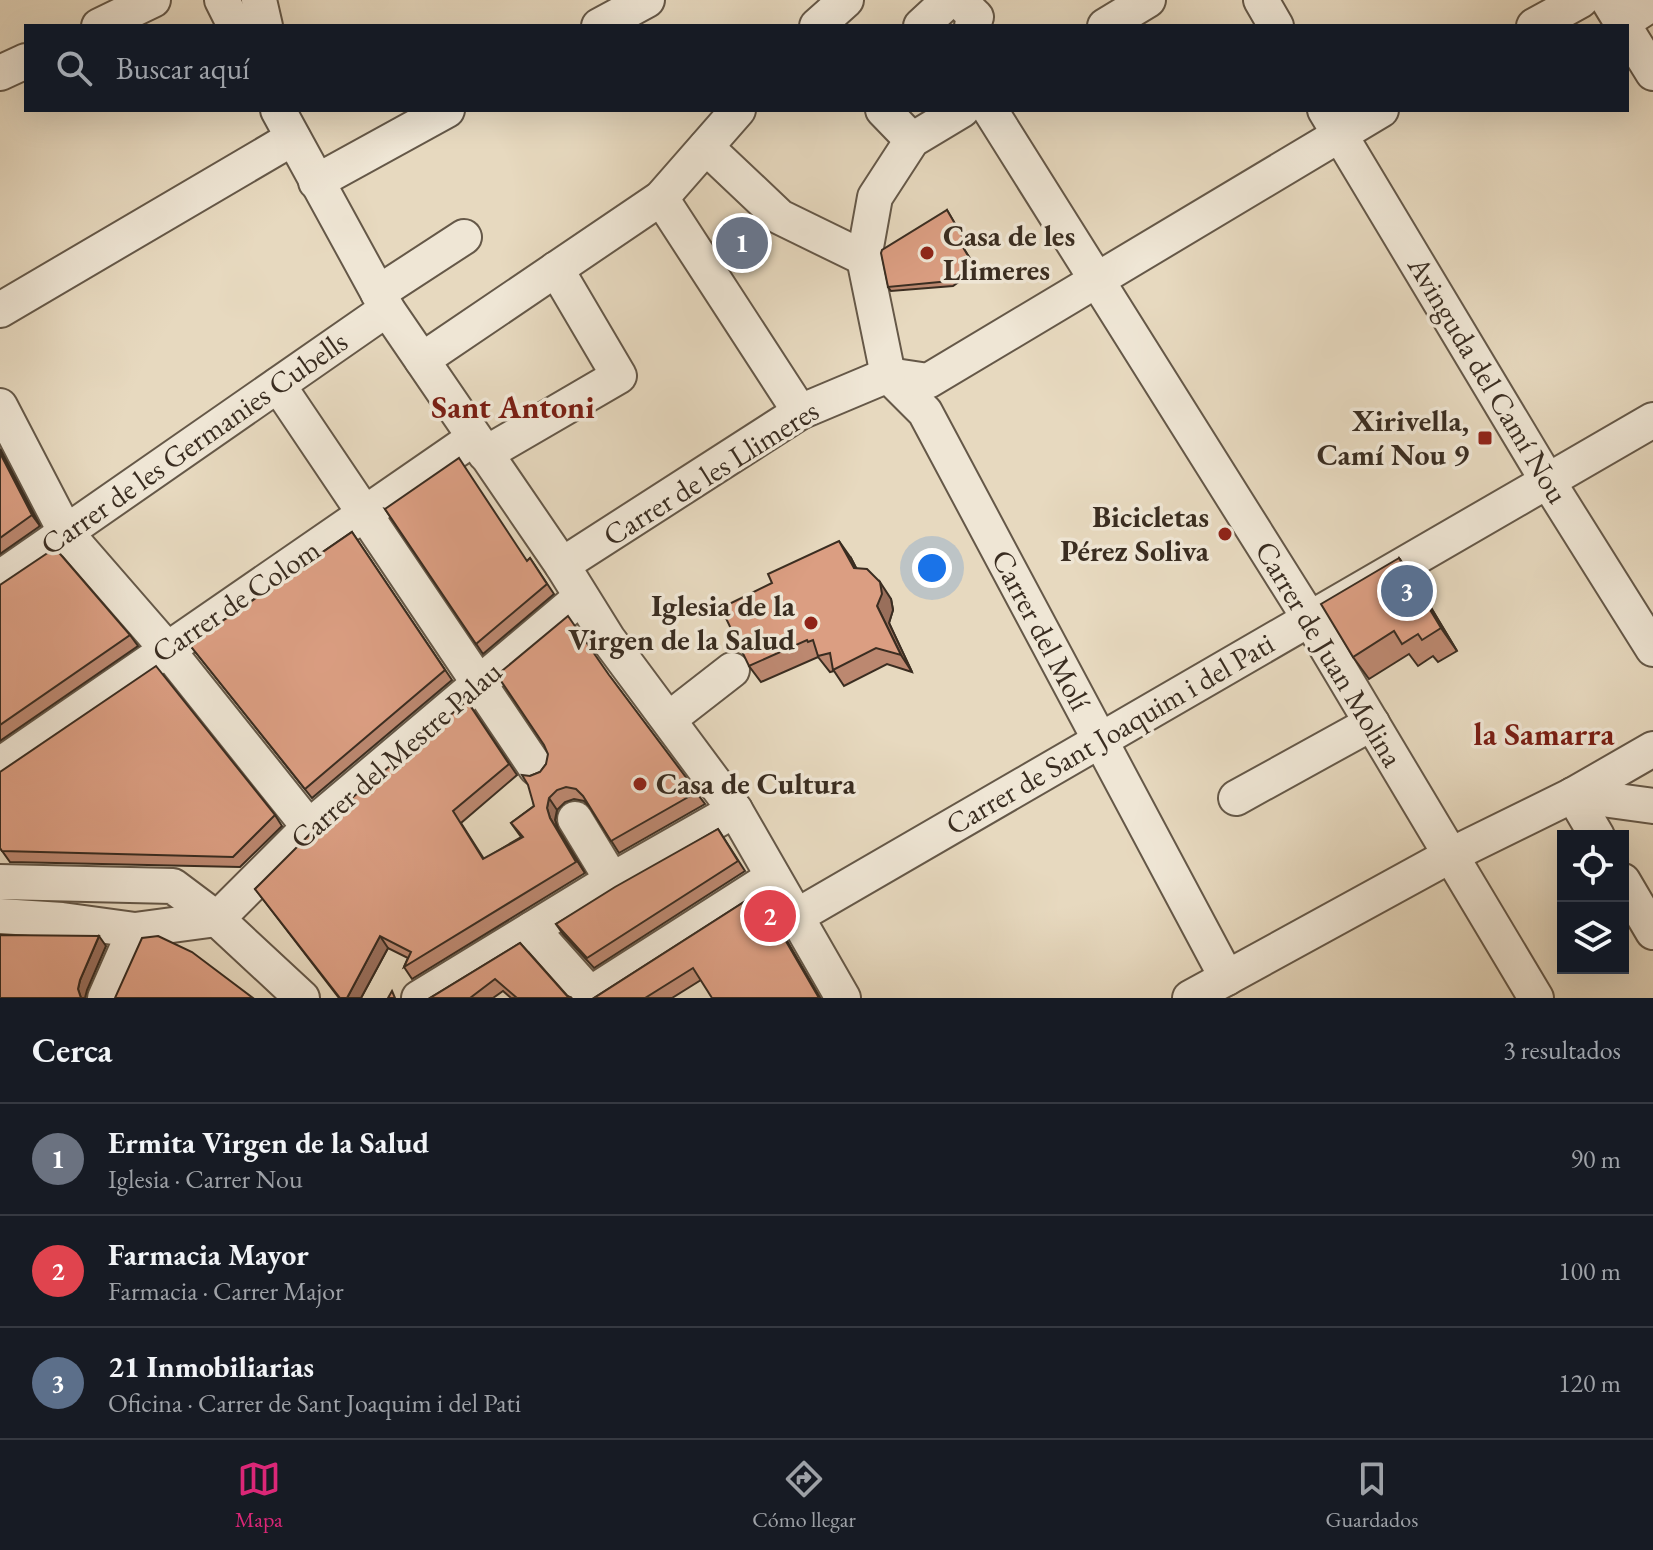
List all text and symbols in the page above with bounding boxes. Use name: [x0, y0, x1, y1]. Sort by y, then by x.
search box: [24, 24, 1629, 112]
icon: search: [52, 46, 96, 90]
text: Buscar aquí: [116, 49, 250, 88]
pin: 1: [716, 213, 768, 273]
place label: Casa de les Llimeres: [943, 216, 1075, 289]
marker: Casa de les Llimeres: [918, 244, 936, 262]
street label: Avinguda del Camí Nou: [1399, 248, 1578, 511]
street label: Carrer de les Germanies Cubells: [32, 322, 355, 564]
district label: Sant Antoni: [431, 386, 595, 428]
street label: Carrer de les Llimeres: [596, 391, 826, 555]
place label: Xirivella, Camí Nou 9: [1317, 401, 1469, 474]
marker: Xirivella, Camí Nou 9: [1476, 429, 1494, 447]
place label: Bicicletas Pérez Soliva: [1060, 497, 1210, 570]
marker: Bicicletas Pérez Soliva: [1216, 525, 1234, 543]
street label: Carrer de Colom: [144, 530, 327, 671]
street label: Carrer de Juan Molina: [1247, 534, 1412, 774]
street label: Carrer del Molí: [983, 543, 1100, 717]
your location: [912, 548, 952, 588]
pin: 3: [1381, 561, 1433, 621]
place label: Iglesia de la Virgen de la Salud: [568, 586, 796, 659]
marker: Iglesia de la Virgen de la Salud: [802, 614, 820, 632]
street label: Carrer de Sant Joaquim i del Pati: [939, 623, 1281, 844]
street label: Carrer del Mestre Palau: [282, 652, 510, 857]
district label: la Samarra: [1474, 713, 1615, 755]
place label: Casa de Cultura: [656, 764, 856, 803]
marker: Casa de Cultura: [631, 775, 649, 793]
map controls: [1557, 830, 1629, 974]
button: locate: [1557, 830, 1629, 902]
pin: 2: [744, 886, 796, 946]
button: layers: [1557, 902, 1629, 974]
text: Cerca: [32, 1028, 112, 1072]
text: 3 resultados: [1503, 1033, 1621, 1067]
text: Ermita Virgen de la Salud: [108, 1123, 429, 1162]
text: 1: [51, 1142, 65, 1176]
text: 90 m: [1571, 1142, 1621, 1176]
text: Iglesia · Carrer Nou: [108, 1162, 303, 1196]
text: Farmacia Mayor: [108, 1235, 309, 1274]
text: 2: [51, 1254, 65, 1288]
text: 100 m: [1558, 1254, 1621, 1288]
text: Farmacia · Carrer Major: [108, 1274, 344, 1308]
text: 21 Inmobiliarias: [108, 1347, 314, 1386]
text: 3: [51, 1366, 65, 1400]
text: 120 m: [1558, 1366, 1621, 1400]
text: Oficina · Carrer de Sant Joaquim i del Pati: [108, 1386, 521, 1420]
tab: Mapa: [235, 1457, 283, 1534]
tab: Cómo llegar: [752, 1457, 856, 1534]
tab: Guardados: [1325, 1457, 1418, 1534]

